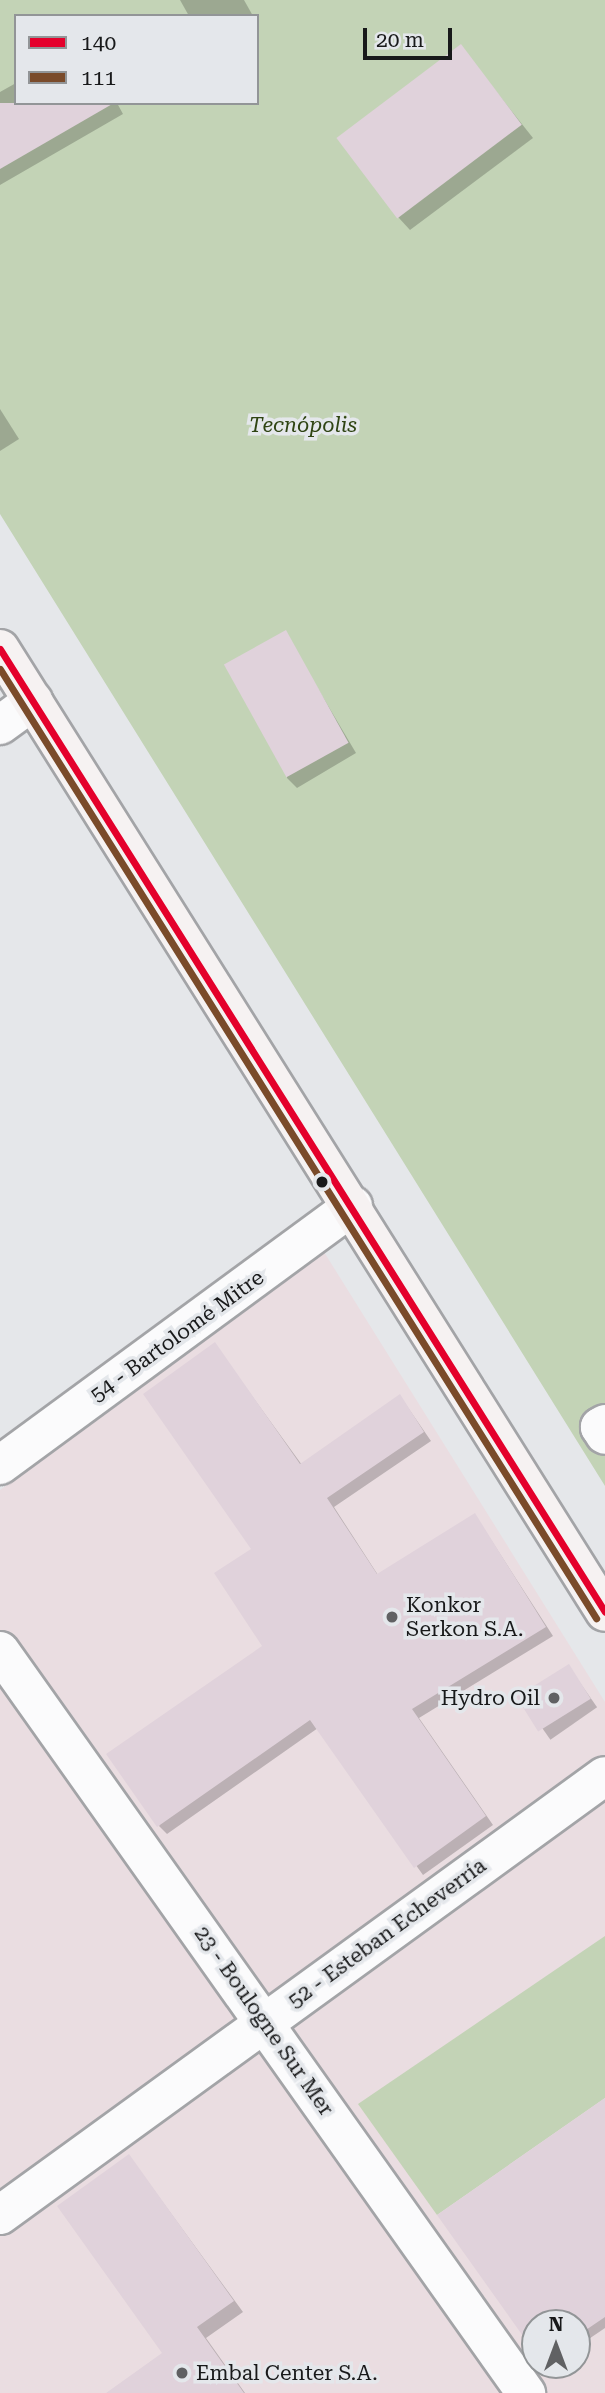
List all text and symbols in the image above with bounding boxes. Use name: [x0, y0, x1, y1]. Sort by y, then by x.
legend: [14, 14, 259, 105]
scale bar: [367, 14, 456, 58]
text: 20 m: [376, 28, 424, 52]
text: 140: [81, 31, 116, 55]
text: 111: [81, 66, 116, 90]
park label: Tecnópolis: [249, 412, 357, 438]
unlabelled marker: [315, 1175, 329, 1189]
street label: 54 - Bartolomé Mitre: [85, 1265, 269, 1407]
place label: Konkor Serkon S.A.: [406, 1592, 523, 1642]
marker: Konkor Serkon S.A.: [384, 1609, 400, 1625]
place label: Hydro Oil: [441, 1685, 540, 1711]
marker: Hydro Oil: [546, 1690, 562, 1706]
street label: 52 - Esteban Echeverría: [283, 1853, 491, 2013]
street label: 23 - Boulogne Sur Mer: [189, 1922, 339, 2120]
north arrow: [521, 2309, 591, 2379]
text: N: [549, 2313, 563, 2336]
place label: Embal Center S.A.: [196, 2360, 378, 2386]
marker: Embal Center S.A.: [174, 2365, 190, 2381]

